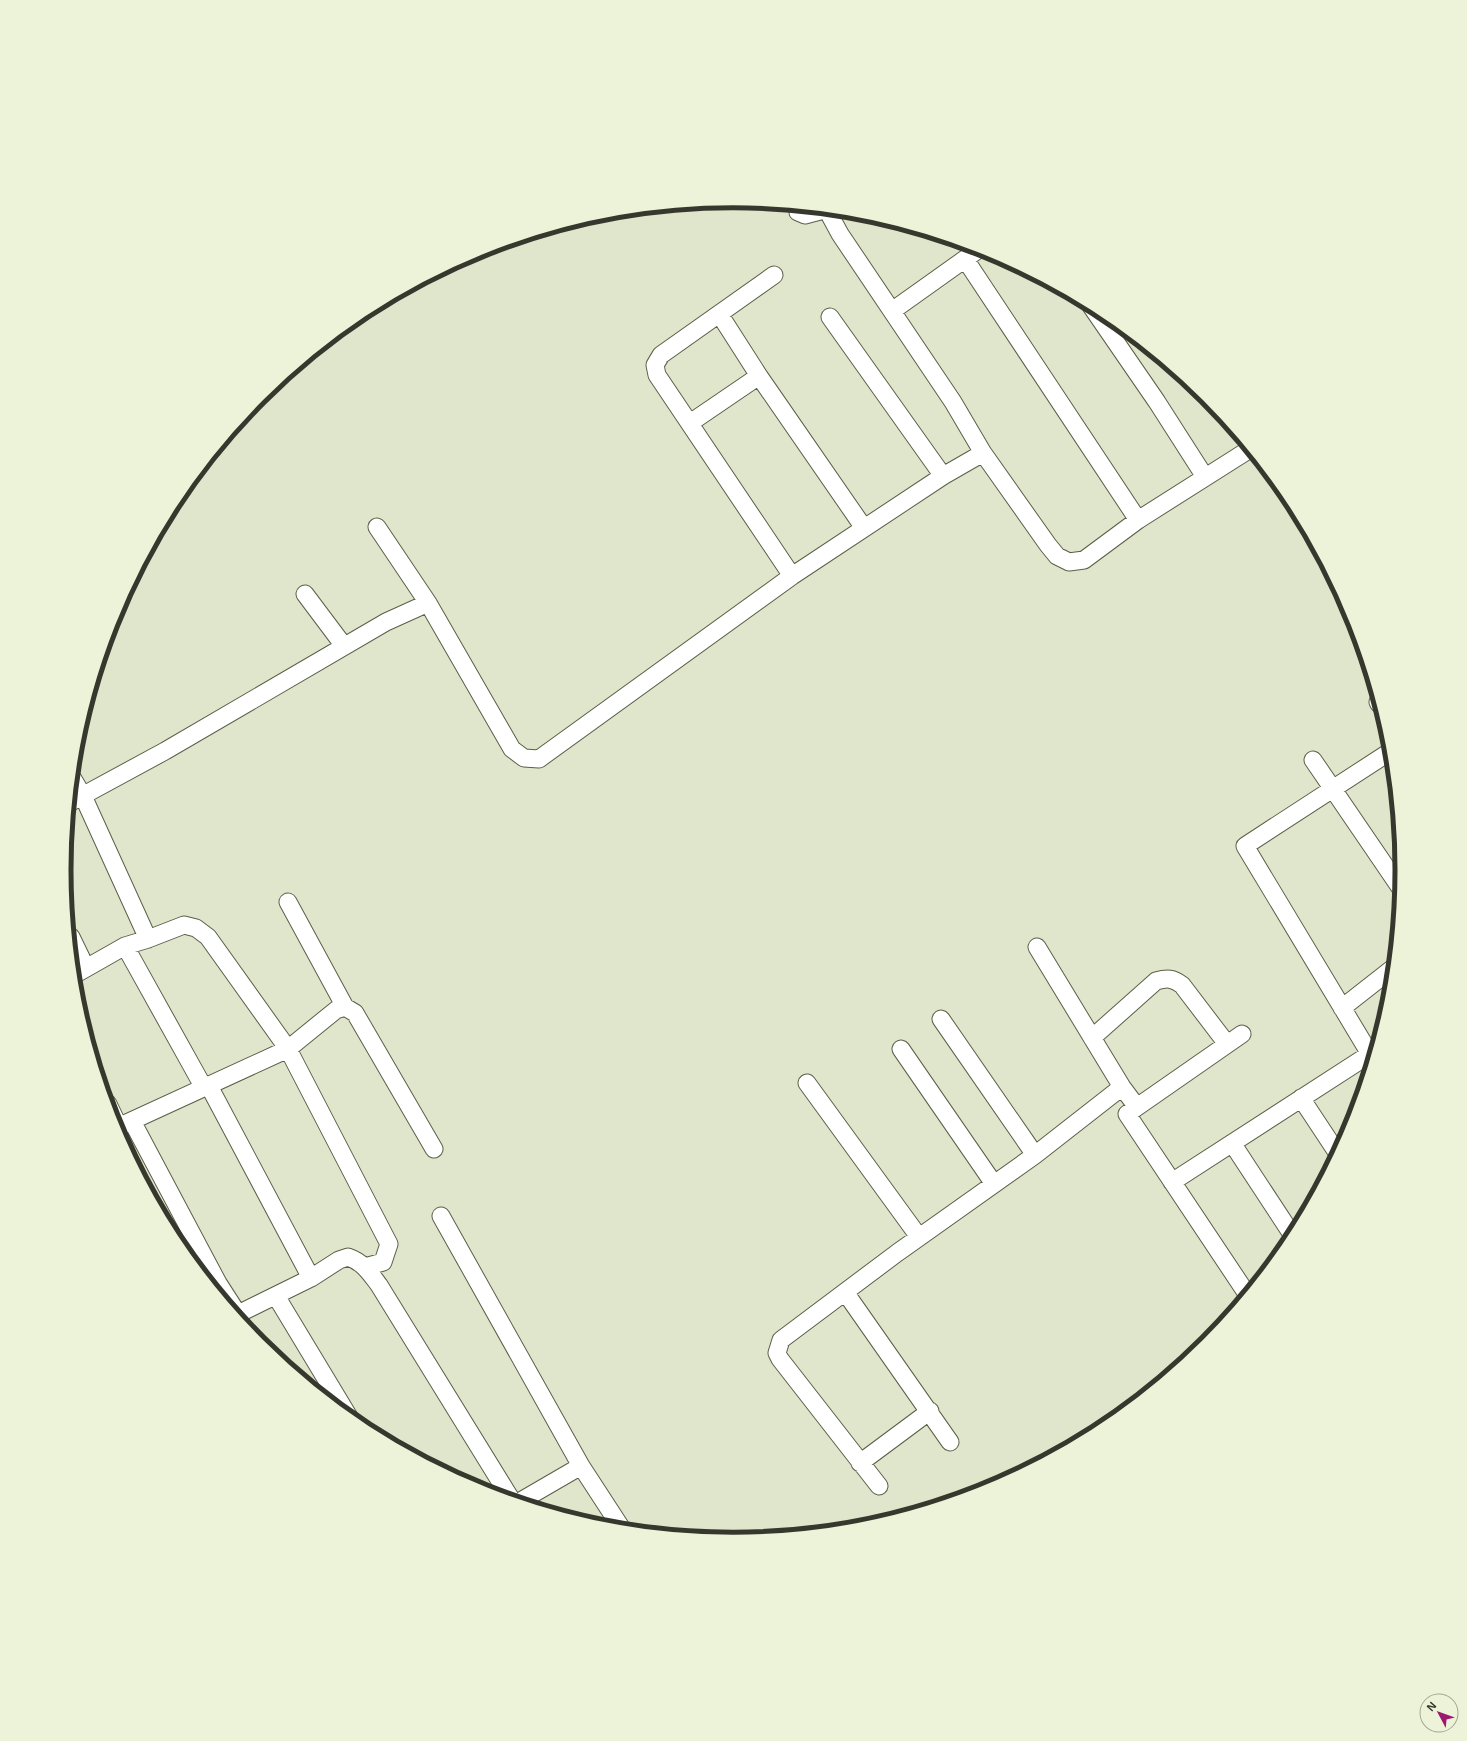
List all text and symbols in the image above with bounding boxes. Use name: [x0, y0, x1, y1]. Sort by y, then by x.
north arrow: [1419, 1693, 1459, 1733]
text: N: [1424, 1699, 1439, 1713]

